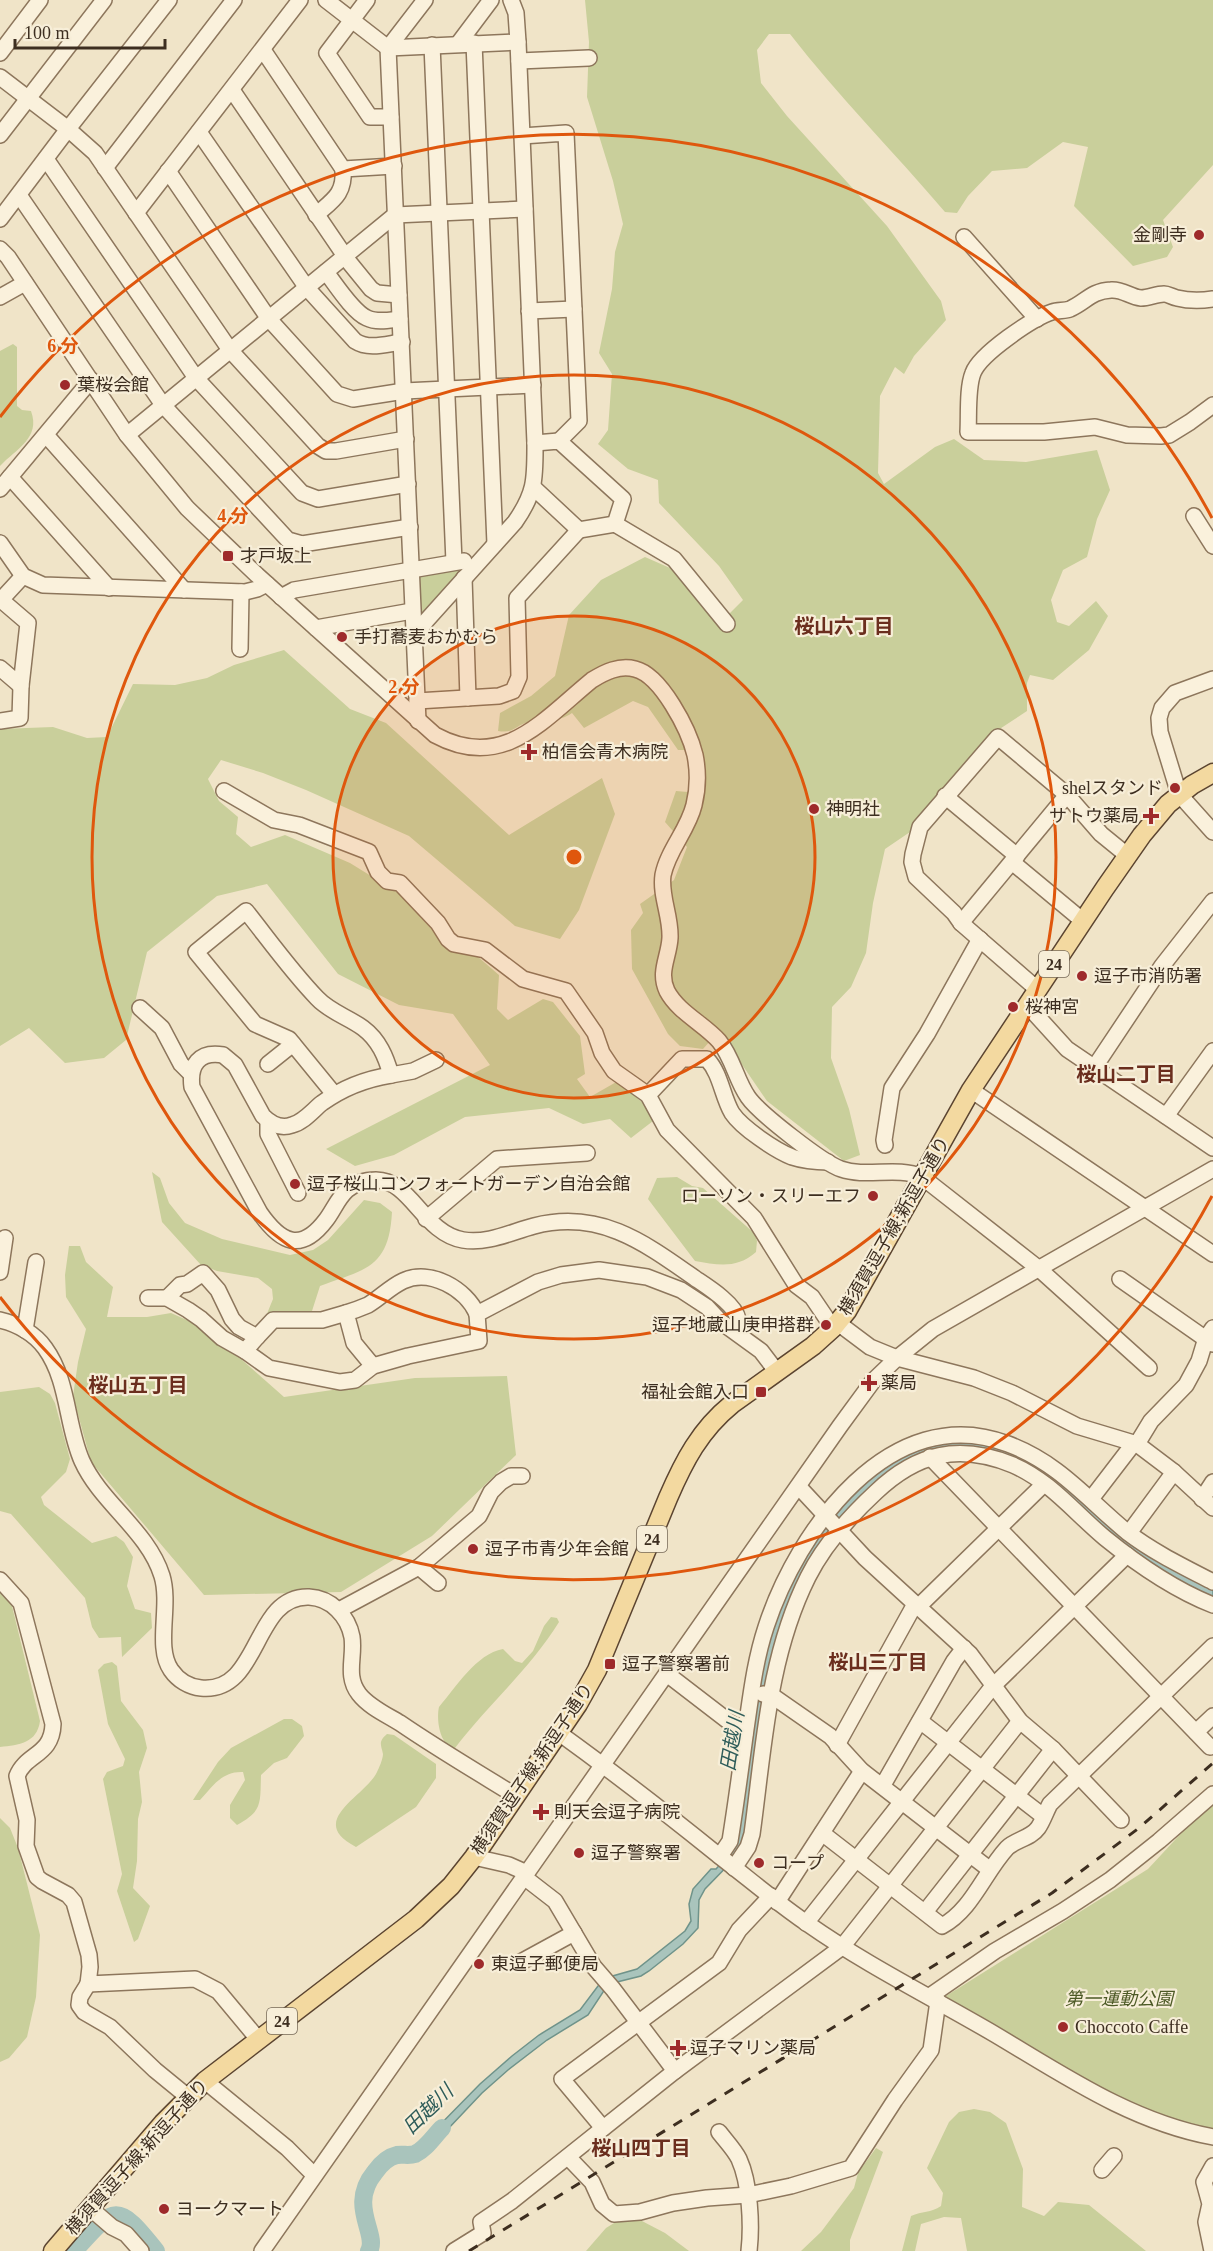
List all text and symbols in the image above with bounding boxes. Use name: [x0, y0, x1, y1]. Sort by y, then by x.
scale bar: [15, 12, 165, 50]
text: 100 m: [24, 23, 70, 43]
place label: 金剛寺: [1133, 225, 1187, 245]
marker: 金剛寺: [1192, 228, 1206, 242]
text: 6 分: [47, 336, 79, 356]
place label: 葉桜会館: [77, 375, 149, 395]
marker: 葉桜会館: [58, 378, 72, 392]
text: 4 分: [217, 506, 249, 526]
place label: 才戸坂上: [240, 546, 312, 566]
marker: 才戸坂上: [221, 549, 235, 563]
district label: 桜山六丁目: [794, 615, 894, 637]
place label: 手打蕎麦おかむら: [354, 627, 498, 647]
marker: 手打蕎麦おかむら: [335, 630, 349, 644]
text: 2 分: [388, 677, 420, 697]
place label: 柏信会青木病院: [542, 742, 668, 762]
marker: 柏信会青木病院: [520, 743, 538, 761]
place label: shelスタンド: [1062, 778, 1163, 798]
marker: shelスタンド: [1168, 781, 1182, 795]
place label: 神明社: [826, 799, 880, 819]
marker: 神明社: [807, 802, 821, 816]
place label: サトウ薬局: [1049, 806, 1139, 826]
marker: サトウ薬局: [1144, 809, 1158, 823]
centre of rings: [564, 847, 584, 867]
road number: 24: [1039, 951, 1069, 977]
place label: 逗子市消防署: [1094, 966, 1202, 986]
marker: 逗子市消防署: [1075, 969, 1089, 983]
place label: 桜神宮: [1025, 997, 1079, 1017]
marker: 桜神宮: [1006, 1000, 1020, 1014]
district label: 桜山二丁目: [1076, 1063, 1176, 1085]
street label: 横須賀逗子線;新逗子通り: [835, 1133, 953, 1319]
place label: 逗子桜山コンフォートガーデン自治会館: [307, 1174, 630, 1194]
marker: 逗子桜山コンフォートガーデン自治会館: [288, 1177, 302, 1191]
place label: ローソン・スリーエフ: [681, 1186, 861, 1206]
marker: ローソン・スリーエフ: [866, 1189, 880, 1203]
place label: 逗子地蔵山庚申搭群: [652, 1315, 814, 1335]
marker: 逗子地蔵山庚申搭群: [819, 1318, 833, 1332]
place label: 薬局: [881, 1373, 917, 1393]
district label: 桜山五丁目: [88, 1374, 188, 1396]
marker: 薬局: [862, 1376, 876, 1390]
place label: 福祉会館入口: [641, 1382, 749, 1402]
marker: 福祉会館入口: [754, 1385, 768, 1399]
road number: 24: [637, 1526, 667, 1552]
place label: 逗子市青少年会館: [485, 1539, 629, 1559]
marker: 逗子市青少年会館: [466, 1542, 480, 1556]
district label: 桜山三丁目: [828, 1651, 928, 1673]
place label: 逗子警察署前: [622, 1654, 730, 1674]
marker: 逗子警察署前: [603, 1657, 617, 1671]
street label: 横須賀逗子線;新逗子通り: [467, 1679, 597, 1859]
water label: 田越川: [716, 1708, 748, 1772]
place label: 則天会逗子病院: [554, 1802, 680, 1822]
marker: 則天会逗子病院: [532, 1803, 550, 1821]
place label: 逗子警察署: [591, 1843, 681, 1863]
marker: 逗子警察署: [572, 1846, 586, 1860]
place label: コープ: [771, 1853, 824, 1873]
marker: コープ: [752, 1856, 766, 1870]
place label: 東逗子郵便局: [491, 1954, 599, 1974]
marker: 東逗子郵便局: [472, 1957, 486, 1971]
park label: 第一運動公園: [1065, 1989, 1176, 2009]
road number: 24: [267, 2008, 297, 2034]
place label: Choccoto Caffe: [1075, 2017, 1188, 2037]
marker: Choccoto Caffe: [1056, 2020, 1070, 2034]
place label: 逗子マリン薬局: [690, 2038, 816, 2058]
marker: 逗子マリン薬局: [671, 2041, 685, 2055]
street label: 横須賀逗子線;新逗子通り: [62, 2075, 212, 2239]
water label: 田越川: [399, 2079, 459, 2138]
district label: 桜山四丁目: [591, 2137, 691, 2159]
place label: ヨークマート: [176, 2199, 284, 2219]
marker: ヨークマート: [157, 2202, 171, 2216]

